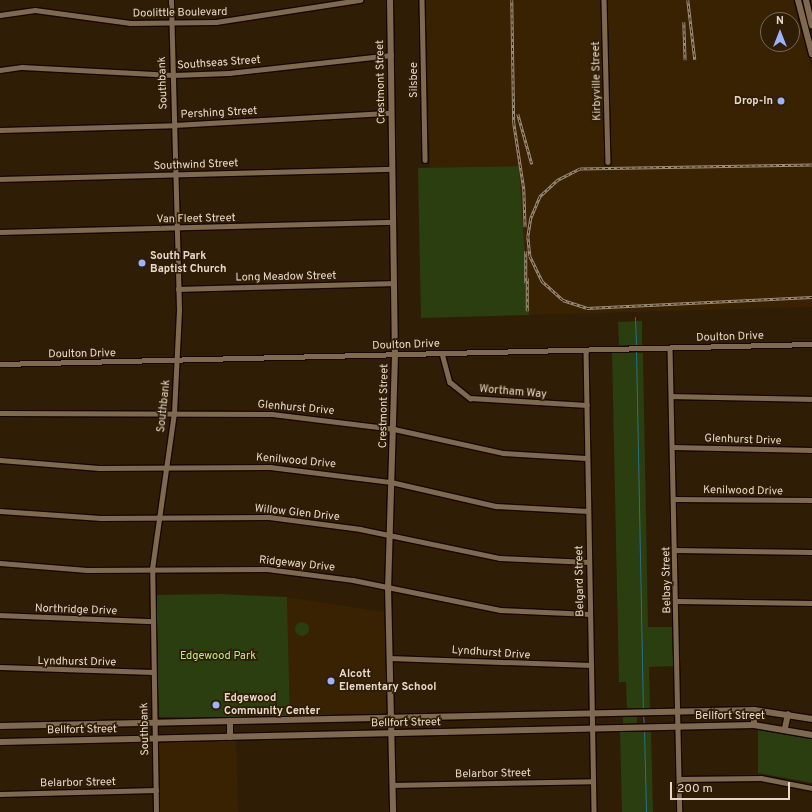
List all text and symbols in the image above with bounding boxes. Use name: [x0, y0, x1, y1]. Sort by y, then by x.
street label: Doolittle Boulevard: [133, 6, 227, 20]
north arrow: [760, 12, 800, 52]
text: N: [776, 14, 784, 28]
street label: Crestmont Street: [374, 40, 388, 124]
street label: Kirbyville Street: [590, 41, 604, 121]
street label: Southseas Street: [177, 54, 261, 72]
street label: Southbank: [155, 56, 171, 110]
street label: Silsbee: [407, 62, 421, 98]
place label: Drop-In: [734, 94, 773, 108]
marker: Drop-In: [776, 96, 786, 106]
street label: Pershing Street: [180, 104, 258, 122]
street label: Southwind Street: [153, 157, 239, 173]
street label: Van Fleet Street: [156, 212, 236, 226]
place label: South Park Baptist Church: [150, 250, 226, 276]
marker: South Park Baptist Church: [137, 258, 147, 268]
street label: Long Meadow Street: [235, 270, 337, 284]
street label: Doulton Drive: [696, 329, 764, 345]
street label: Doulton Drive: [372, 337, 440, 353]
street label: Doulton Drive: [48, 347, 116, 361]
street label: Crestmont Street: [377, 364, 391, 448]
street label: Southbank: [155, 379, 173, 433]
street label: Wortham Way: [478, 382, 548, 402]
street label: Glenhurst Drive: [257, 398, 335, 418]
street label: Glenhurst Drive: [704, 432, 782, 448]
street label: Kenilwood Drive: [256, 451, 336, 471]
street label: Kenilwood Drive: [703, 484, 783, 498]
street label: Willow Glen Drive: [254, 502, 340, 524]
street label: Belgard Street: [573, 545, 587, 617]
street label: Belbay Street: [660, 546, 674, 614]
street label: Ridgeway Drive: [258, 553, 336, 575]
street label: Northridge Drive: [35, 602, 117, 618]
street label: Lyndhurst Drive: [451, 644, 531, 662]
park label: Edgewood Park: [180, 649, 256, 663]
street label: Lyndhurst Drive: [38, 655, 116, 669]
place label: Alcott Elementary School: [339, 668, 436, 694]
marker: Alcott Elementary School: [326, 676, 336, 686]
place label: Edgewood Community Center: [224, 692, 320, 718]
marker: Edgewood Community Center: [211, 700, 221, 710]
street label: Southbank: [138, 702, 152, 756]
street label: Bellfort Street: [695, 709, 765, 723]
street label: Bellfort Street: [371, 716, 441, 730]
street label: Bellfort Street: [47, 723, 117, 737]
street label: Belarbor Street: [455, 767, 531, 781]
scale bar: [672, 774, 792, 800]
street label: Belarbor Street: [40, 776, 116, 790]
text: 200 m: [677, 781, 713, 797]

